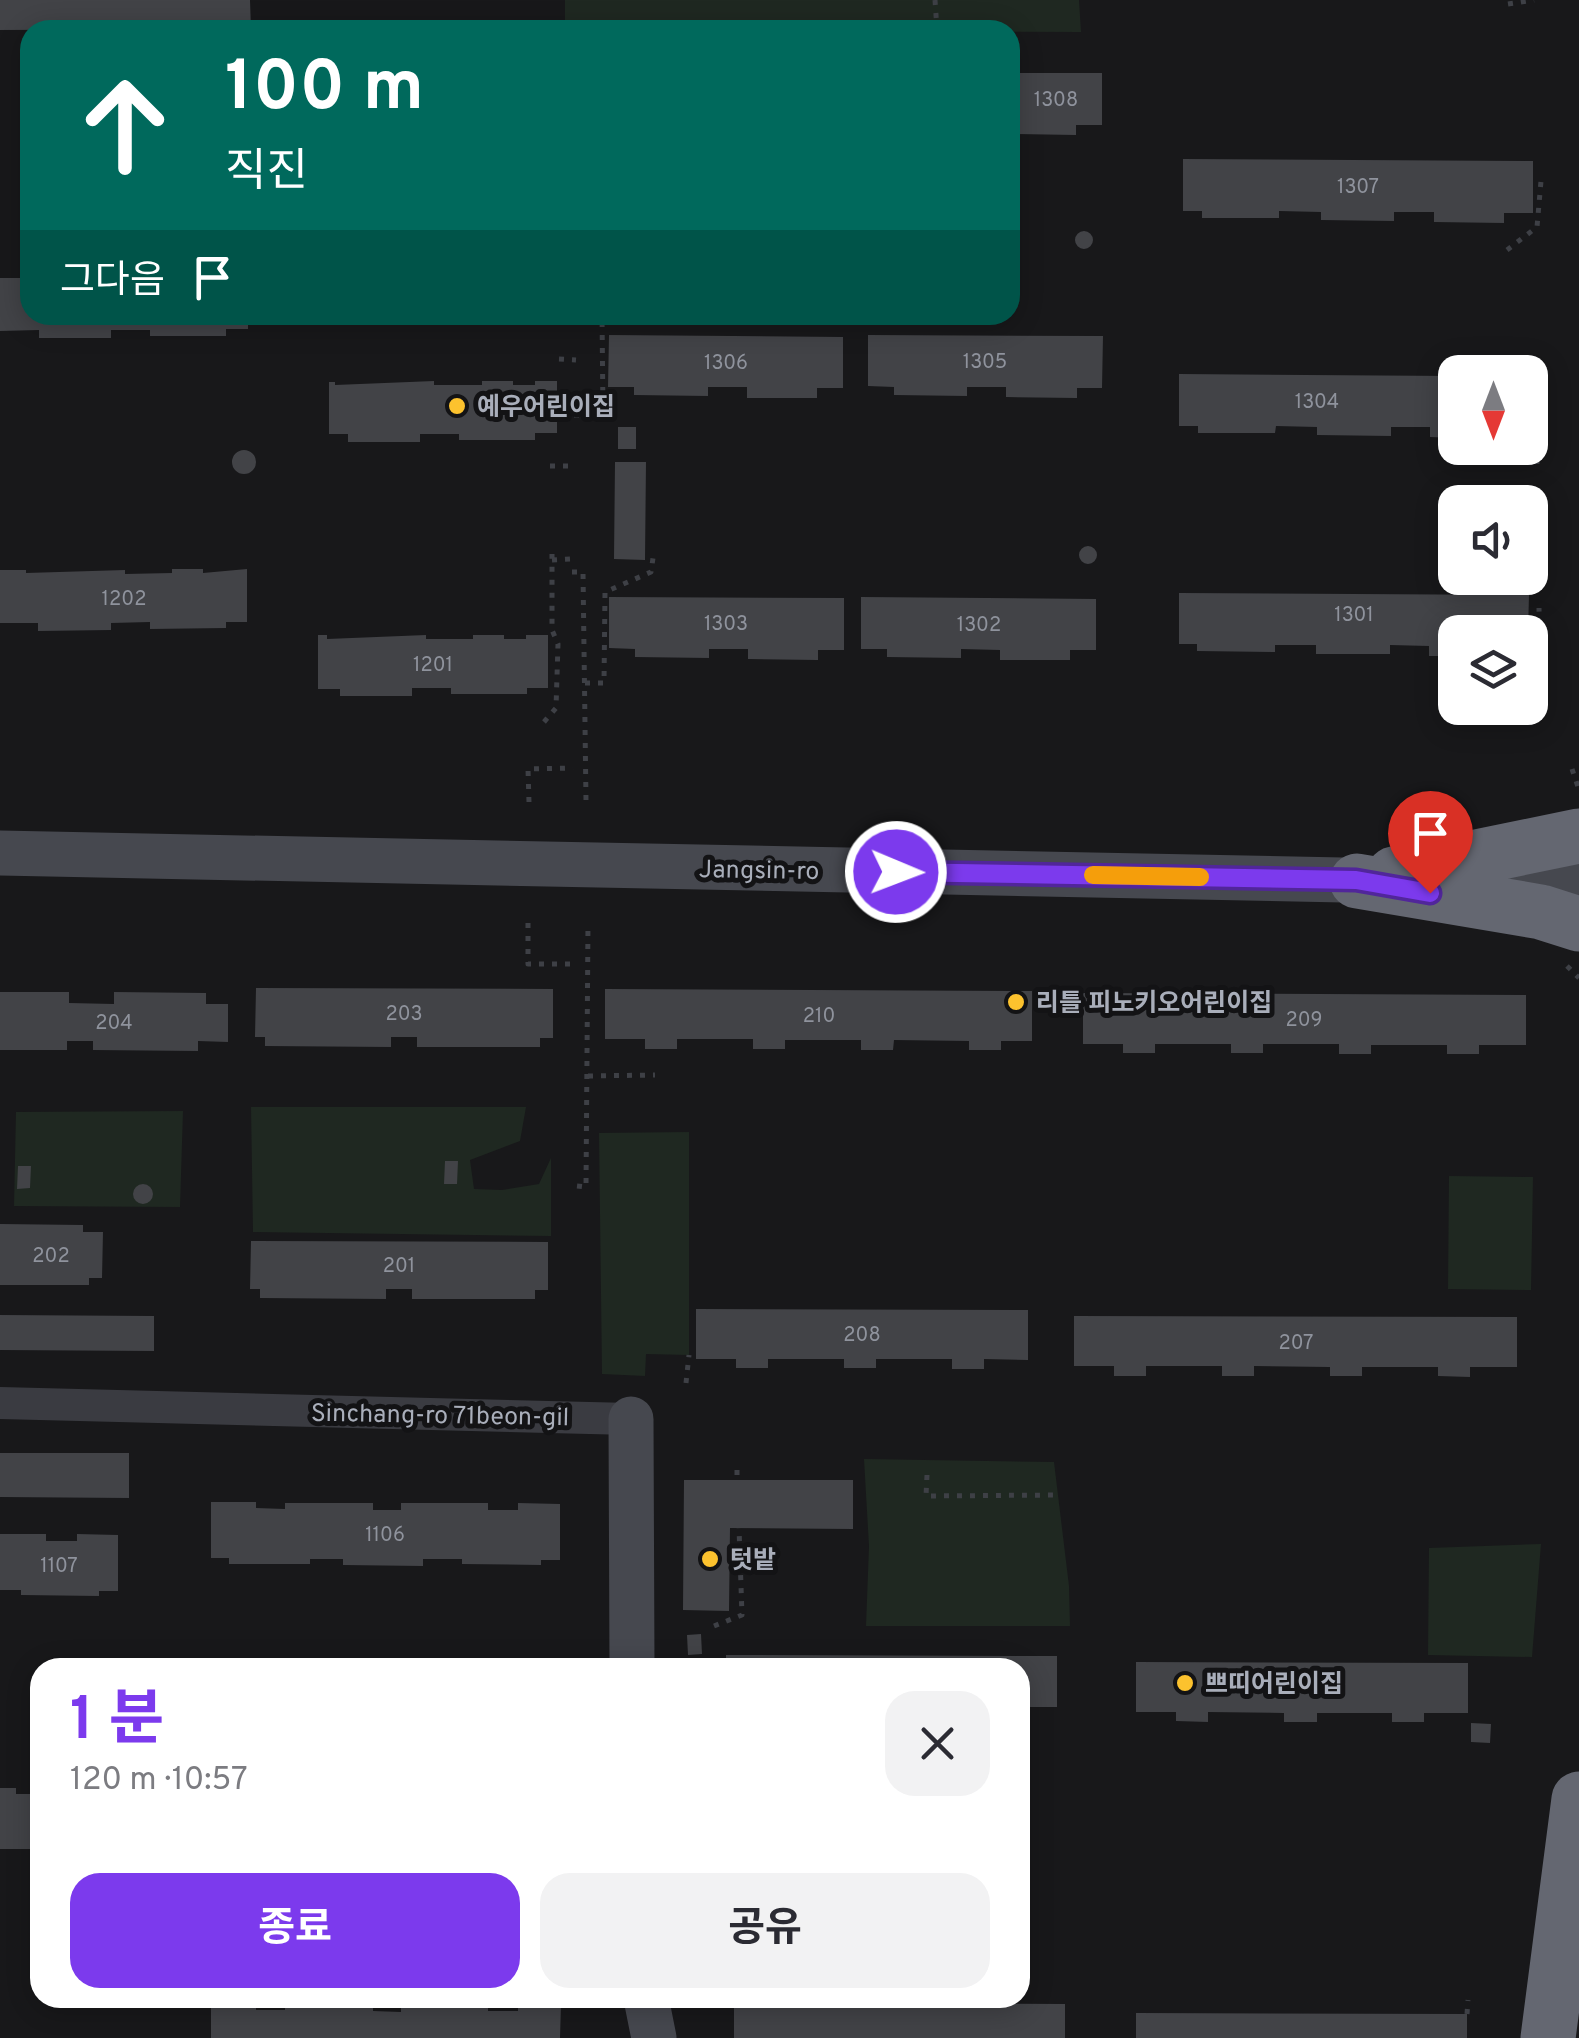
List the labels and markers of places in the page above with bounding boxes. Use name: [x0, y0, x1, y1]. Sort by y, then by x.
place label: 예우어린이집: [477, 393, 615, 425]
marker: 예우어린이집: [446, 395, 468, 417]
pin: [1388, 791, 1473, 894]
place label: 리틀 피노키오어린이집: [1036, 989, 1272, 1021]
marker: 리틀 피노키오어린이집: [1005, 991, 1027, 1013]
place label: 텃밭: [730, 1546, 776, 1578]
marker: 텃밭: [699, 1548, 721, 1570]
place label: 쁘띠어린이집: [1205, 1670, 1343, 1702]
marker: 쁘띠어린이집: [1174, 1672, 1196, 1694]

